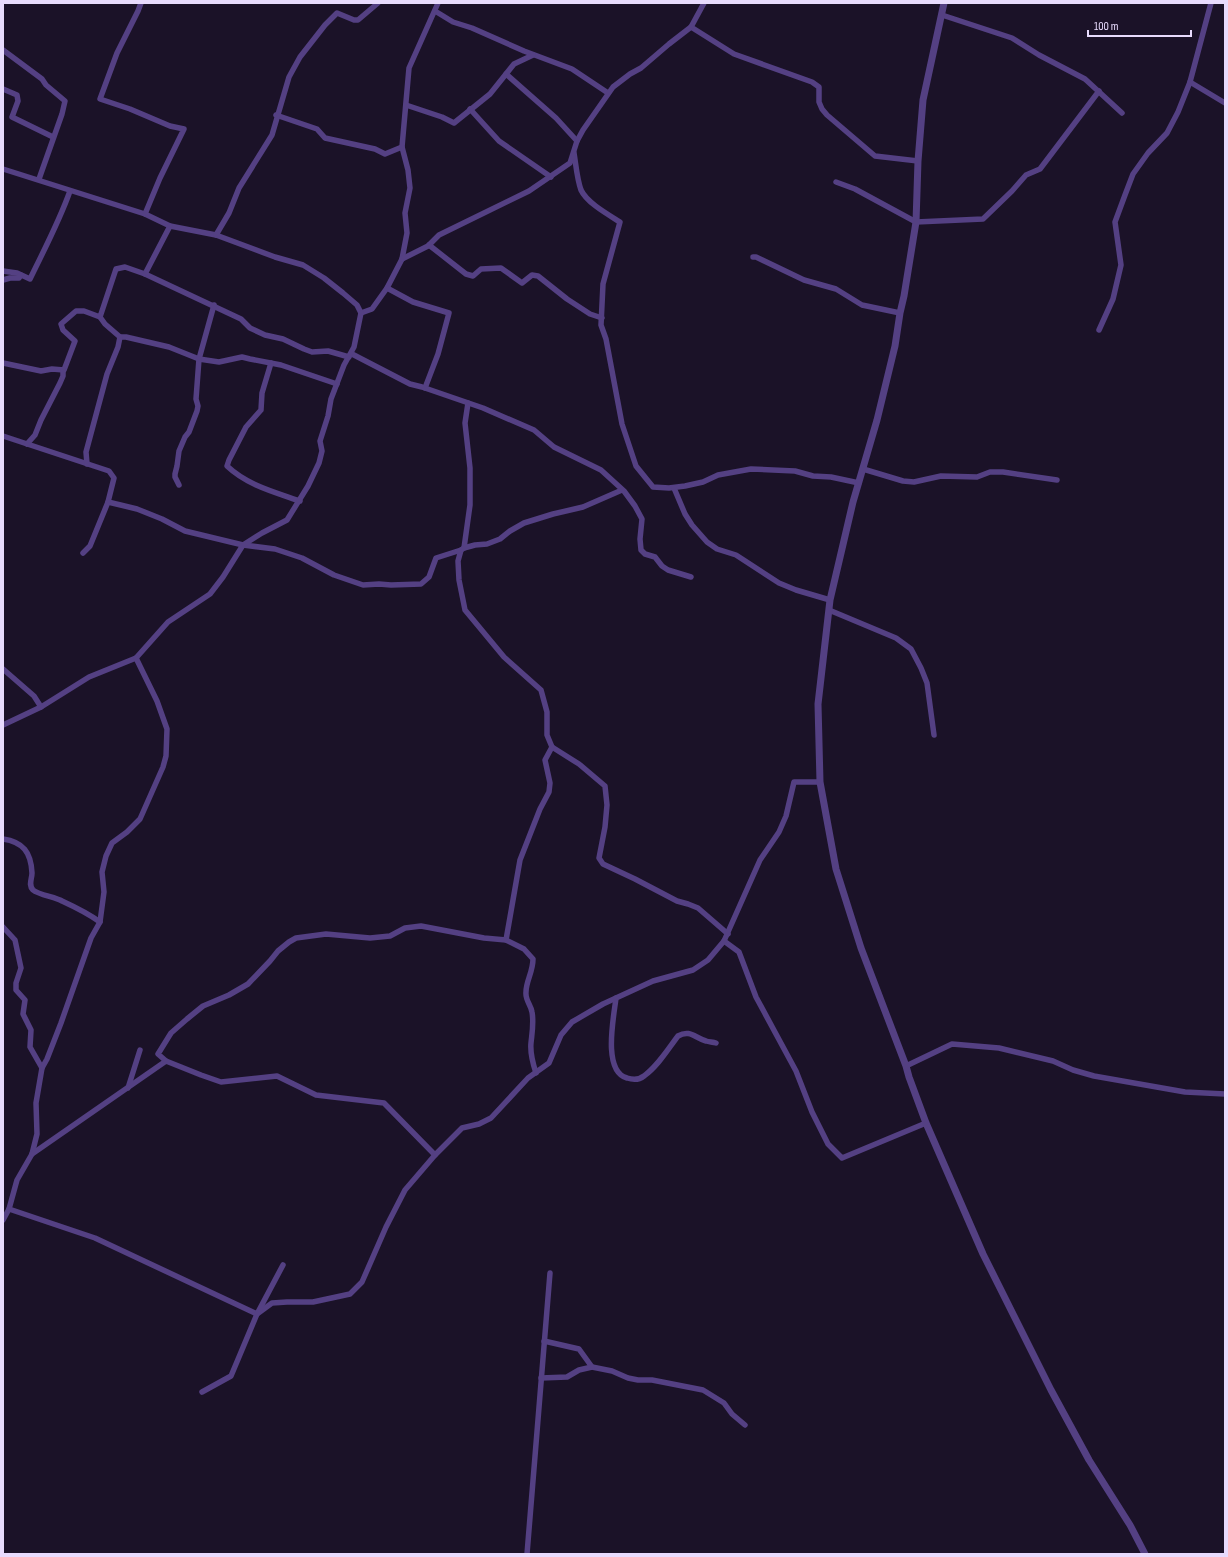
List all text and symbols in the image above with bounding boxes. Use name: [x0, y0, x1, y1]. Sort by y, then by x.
scale bar: [1088, 12, 1191, 38]
text: 100 m: [1094, 19, 1119, 34]

